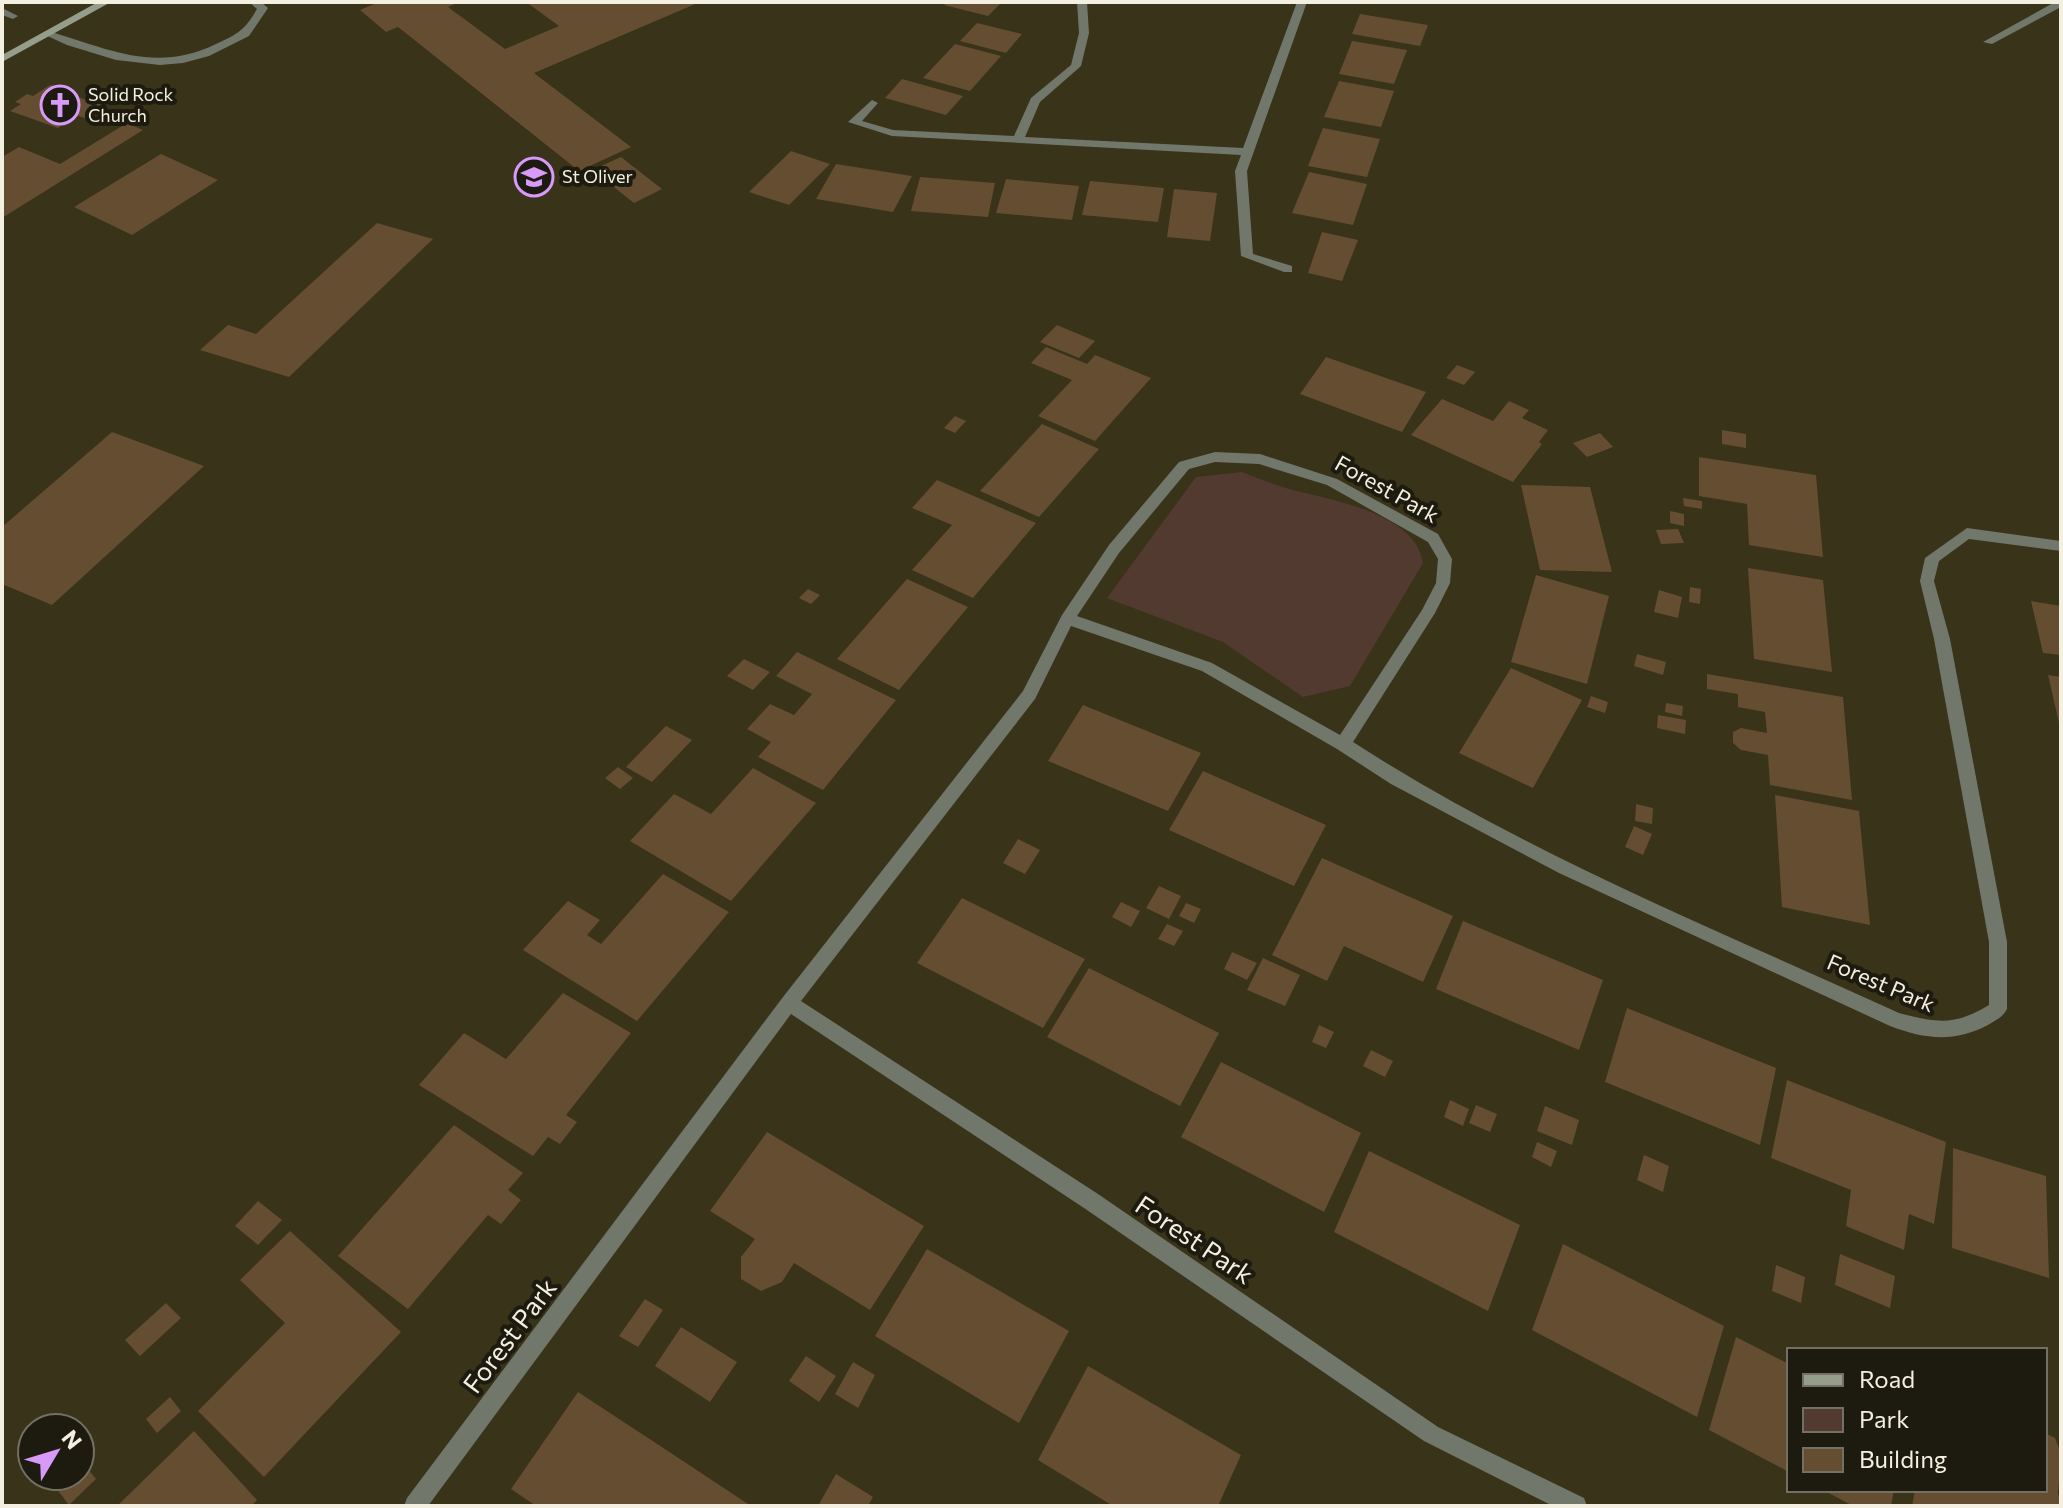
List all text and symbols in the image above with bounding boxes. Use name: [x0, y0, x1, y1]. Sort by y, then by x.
place label: Solid Rock Church: [88, 83, 173, 126]
church icon: Solid Rock Church: [39, 84, 81, 126]
school or university icon: St Oliver: [513, 156, 555, 198]
place label: St Oliver: [562, 165, 633, 187]
street label: Forest Park: [1331, 449, 1444, 528]
street label: Forest Park: [1823, 948, 1939, 1017]
street label: Forest Park: [1130, 1188, 1260, 1289]
street label: Forest Park: [456, 1272, 562, 1398]
legend: [1787, 1348, 2047, 1492]
text: Road: [1859, 1364, 1915, 1393]
text: Park: [1859, 1404, 1909, 1433]
north arrow: [16, 1412, 96, 1492]
text: N: [56, 1425, 88, 1454]
text: Building: [1859, 1444, 1947, 1473]

